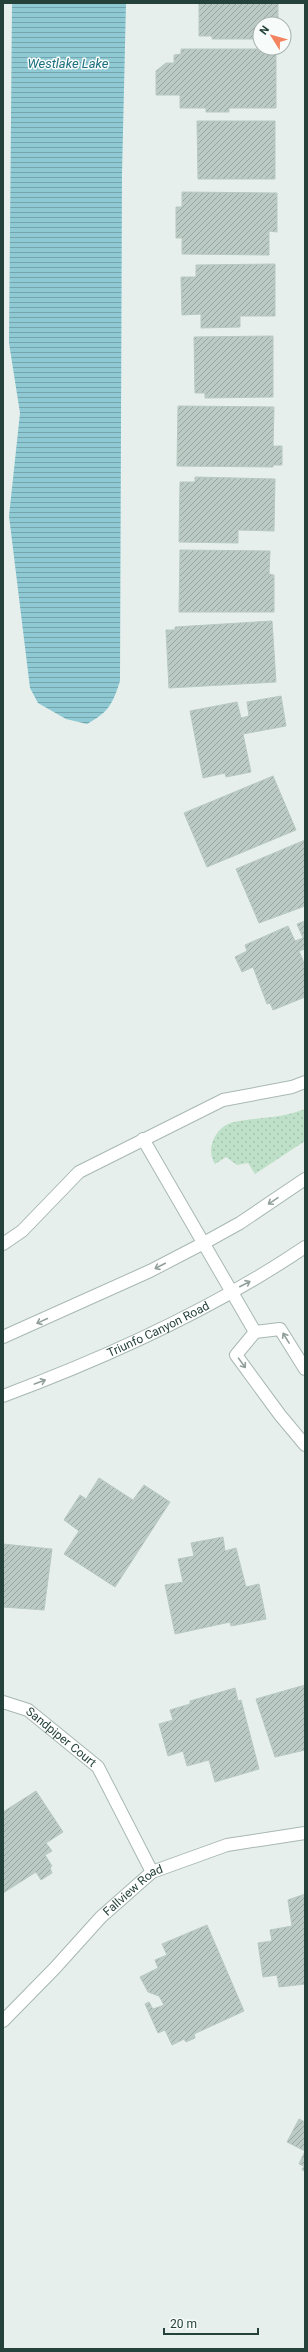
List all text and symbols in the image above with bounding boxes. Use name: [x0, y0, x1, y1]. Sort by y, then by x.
north arrow: [252, 16, 292, 56]
text: N: [257, 23, 272, 37]
water label: Westlake Lake: [28, 56, 109, 71]
one-way arrow: [267, 1197, 278, 1205]
one-way arrow: [154, 1263, 166, 1270]
one-way arrow: [239, 1280, 251, 1287]
street label: Triunfo Canyon Road: [105, 1299, 212, 1360]
one-way arrow: [37, 1318, 49, 1325]
one-way arrow: [281, 1332, 289, 1344]
one-way arrow: [238, 1357, 246, 1368]
one-way arrow: [33, 1378, 45, 1386]
street label: Sandpiper Court: [23, 1704, 99, 1770]
street label: Fallview Road: [100, 1862, 165, 1919]
scale bar: [164, 2310, 258, 2336]
text: 20 m: [170, 2317, 197, 2331]

